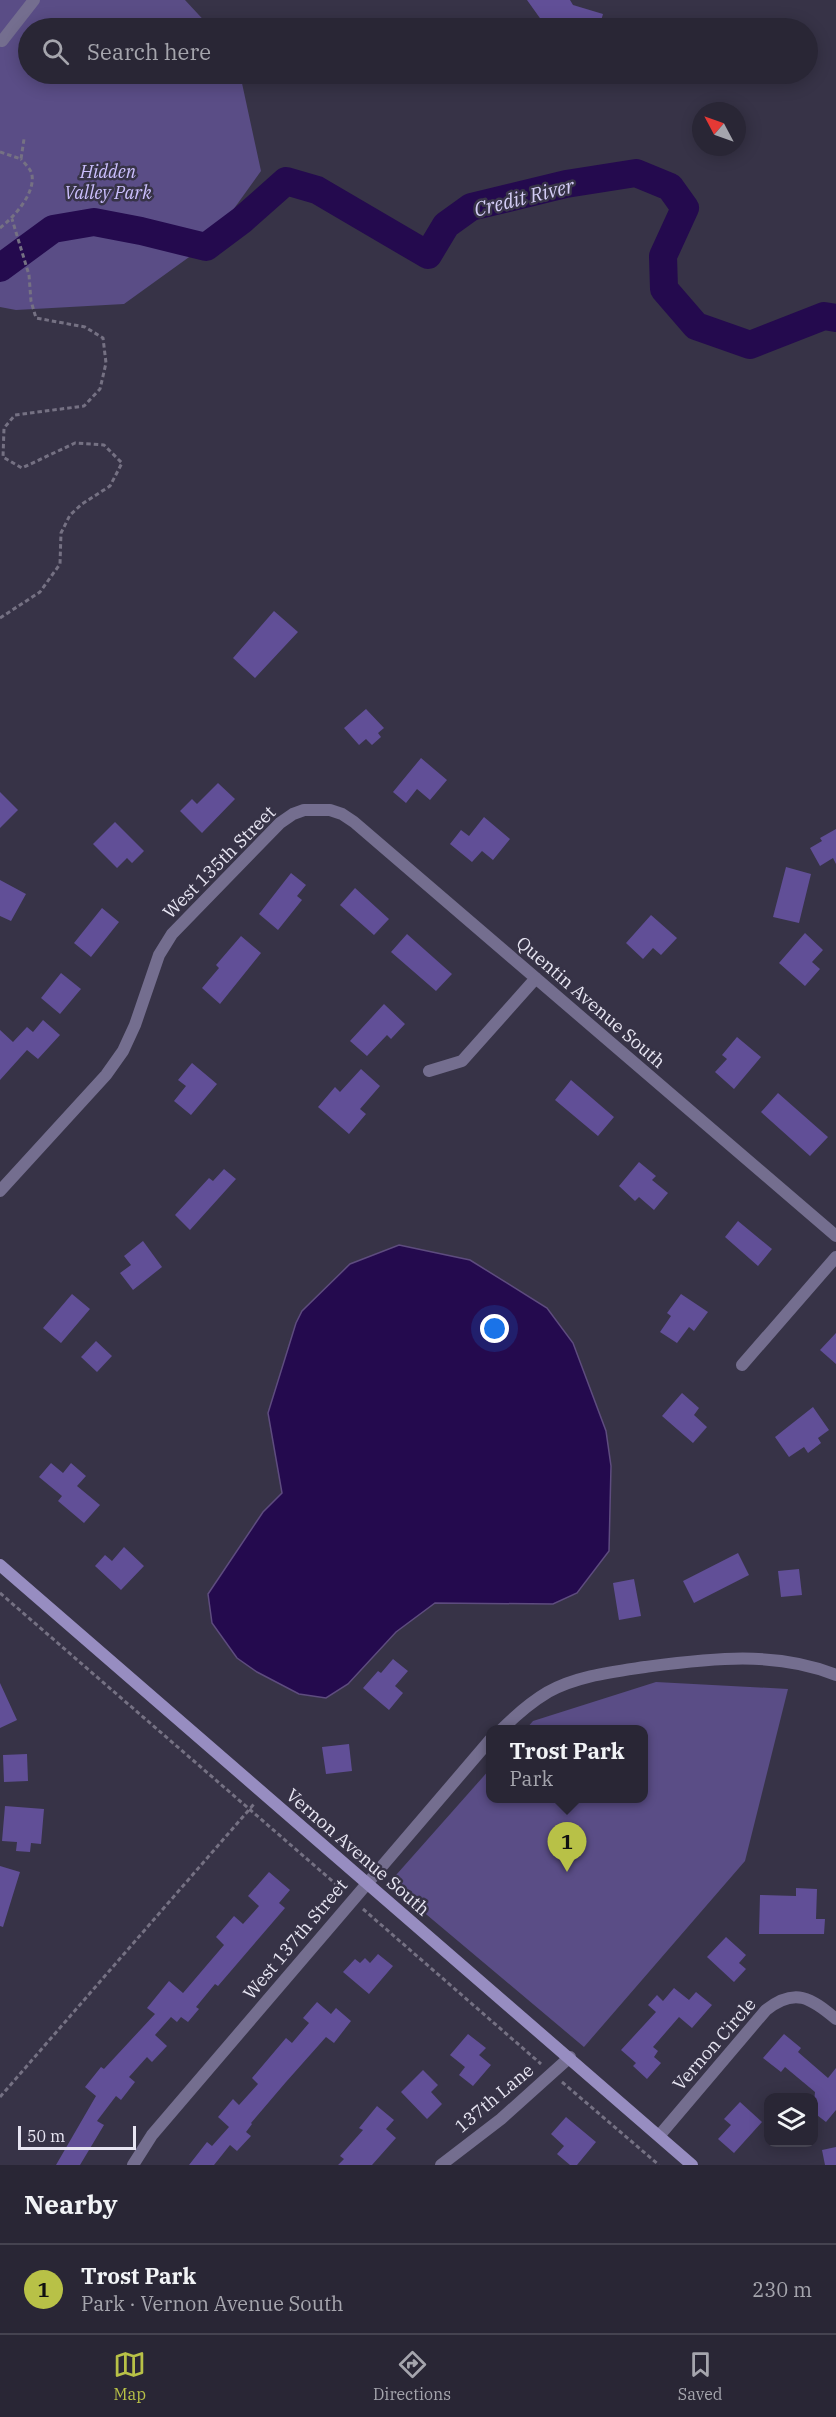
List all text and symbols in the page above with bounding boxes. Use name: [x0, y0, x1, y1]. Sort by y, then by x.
search box: [18, 18, 818, 84]
icon: search: [39, 35, 72, 68]
text: Search here: [87, 37, 211, 66]
north arrow: [692, 102, 746, 156]
park label: Hidden Valley Park: [64, 160, 152, 204]
water label: Credit River: [471, 171, 578, 222]
street label: West 135th Street: [158, 801, 280, 923]
street label: Quentin Avenue South: [512, 931, 670, 1073]
your location: [480, 1314, 509, 1343]
popup: [486, 1725, 648, 1803]
text: Trost Park: [509, 1736, 625, 1765]
text: Park: [509, 1765, 553, 1792]
street label: Vernon Avenue South: [281, 1783, 435, 1921]
pin: 1: [548, 1822, 586, 1872]
street label: West 137th Street: [238, 1874, 352, 2004]
street label: Vernon Circle: [667, 1993, 761, 2095]
street label: 137th Lane: [450, 2058, 538, 2138]
map controls: [764, 2093, 818, 2147]
button: layers: [764, 2093, 818, 2147]
scale bar: [18, 2123, 136, 2150]
text: 50 m: [27, 2126, 65, 2146]
text: Nearby: [24, 2187, 118, 2221]
text: Trost Park: [81, 2261, 196, 2290]
text: 1: [38, 2276, 50, 2303]
text: 230 m: [752, 2276, 812, 2303]
text: Park · Vernon Avenue South: [81, 2290, 344, 2317]
tab: Map: [113, 2348, 146, 2404]
tab: Directions: [373, 2348, 451, 2404]
tab: Saved: [678, 2348, 723, 2404]

